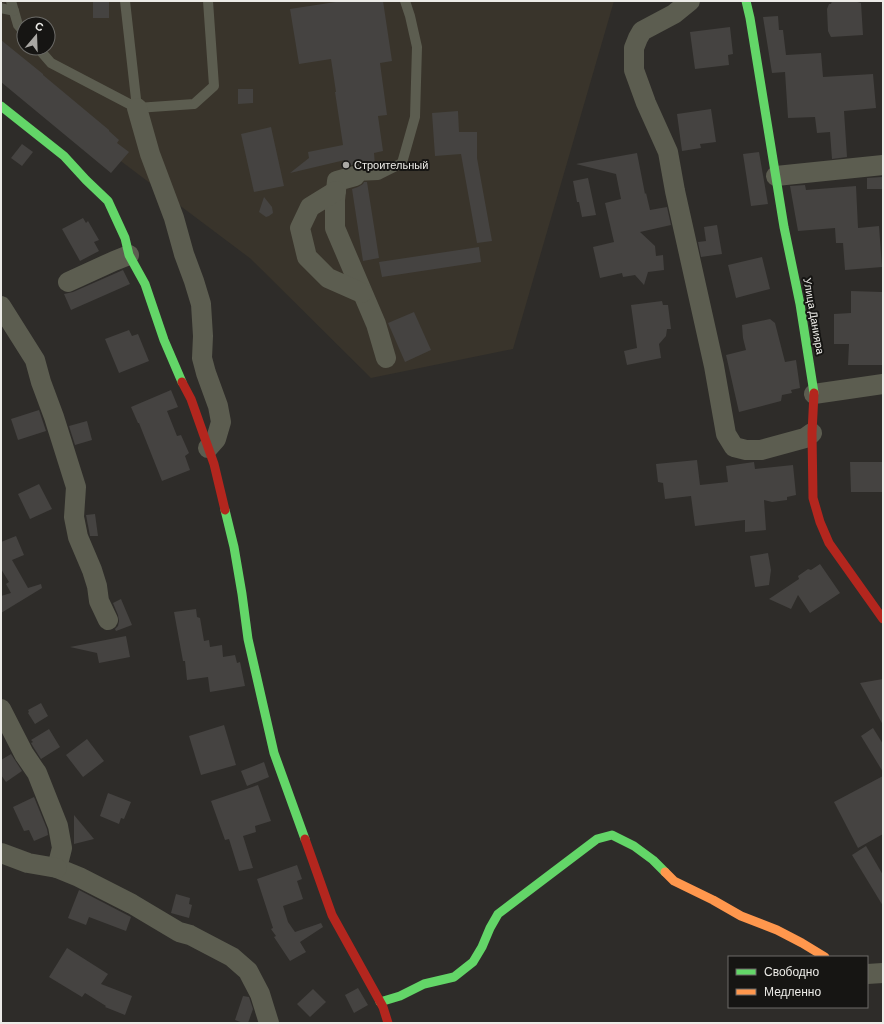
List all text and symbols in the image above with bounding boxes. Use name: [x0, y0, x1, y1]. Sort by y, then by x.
north arrow: [16, 16, 56, 56]
text: С: [34, 19, 45, 34]
place label: Строительный: [354, 158, 428, 171]
marker: Строительный: [341, 160, 351, 170]
street label: Улица Данияра: [801, 277, 828, 356]
legend: [728, 956, 868, 1008]
text: Свободно: [764, 964, 819, 979]
text: Медленно: [764, 984, 821, 999]

